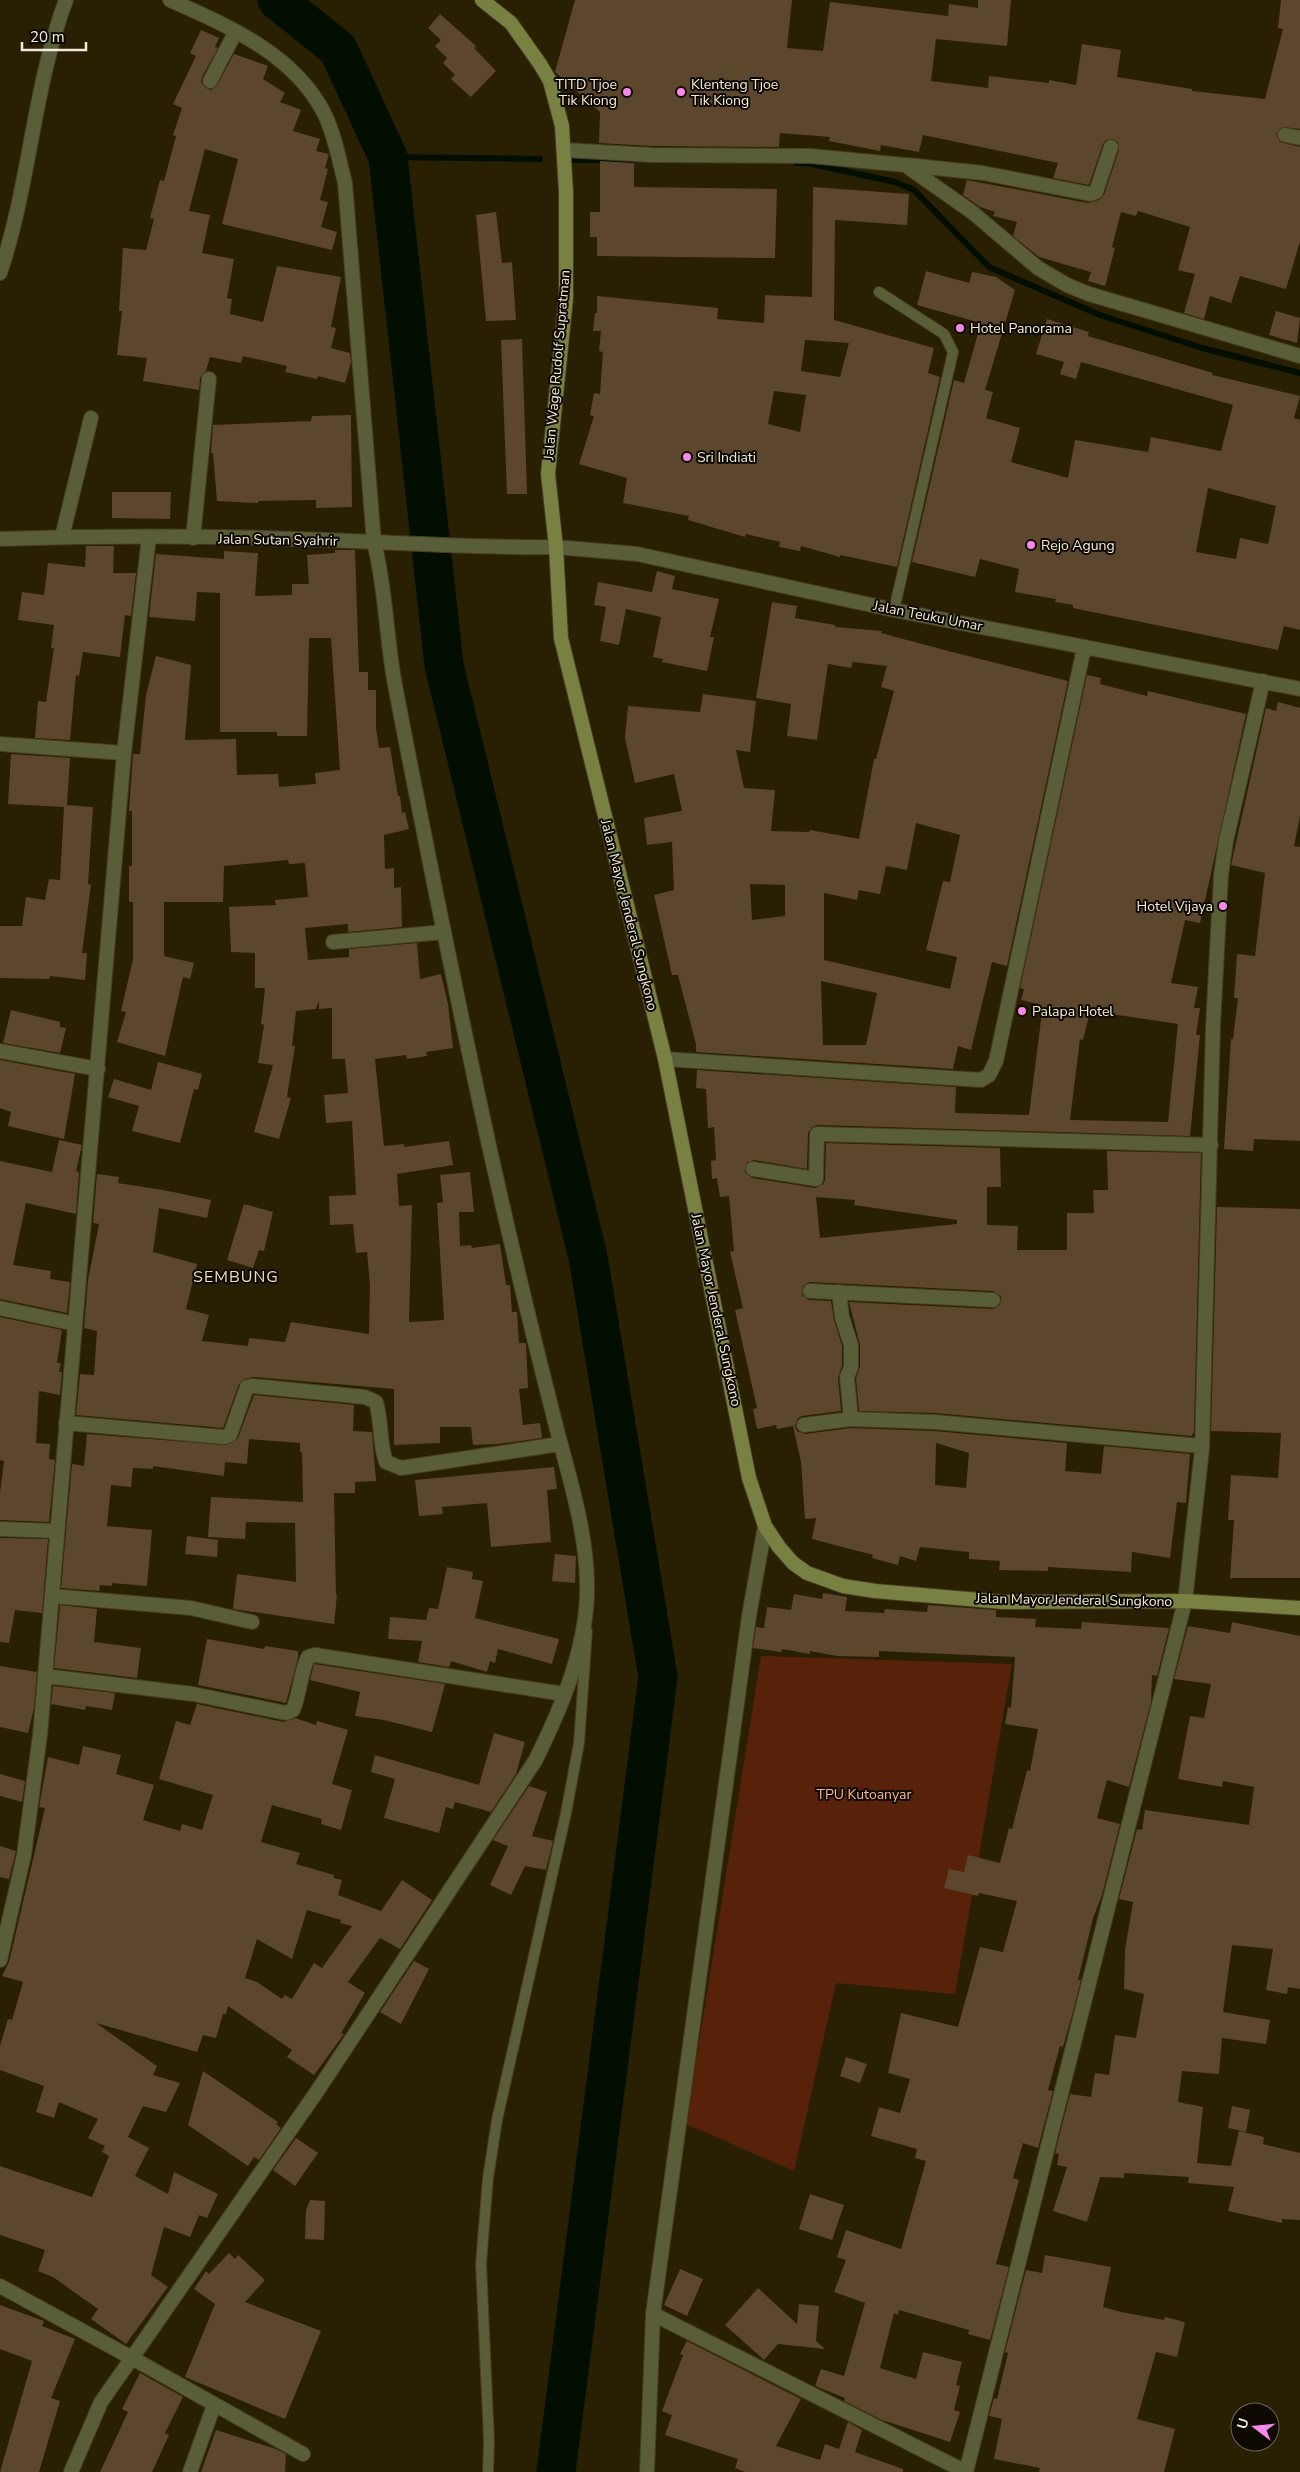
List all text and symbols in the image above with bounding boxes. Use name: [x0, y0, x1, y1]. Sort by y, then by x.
scale bar: [22, 20, 86, 52]
text: 20 m: [30, 27, 65, 47]
place label: TITD Tjoe Tik Kiong: [556, 75, 617, 110]
place label: Klenteng Tjoe Tik Kiong: [691, 75, 778, 110]
marker: TITD Tjoe Tik Kiong: [621, 86, 633, 98]
marker: Klenteng Tjoe Tik Kiong: [675, 86, 687, 98]
street label: Jalan Wage Rudolf Supratman: [539, 269, 575, 462]
place label: Hotel Panorama: [970, 319, 1072, 338]
marker: Hotel Panorama: [954, 322, 966, 334]
place label: Sri Indiati: [697, 448, 756, 467]
marker: Sri Indiati: [681, 451, 693, 463]
street label: Jalan Sutan Syahrir: [217, 529, 338, 551]
place label: Rejo Agung: [1041, 536, 1115, 555]
marker: Rejo Agung: [1025, 539, 1037, 551]
street label: Jalan Teuku Umar: [871, 596, 984, 636]
street label: Jalan Mayor Jenderal Sungkono: [596, 816, 662, 1013]
place label: Hotel Vijaya: [1137, 897, 1213, 916]
marker: Hotel Vijaya: [1217, 900, 1229, 912]
place label: Palapa Hotel: [1032, 1002, 1114, 1021]
marker: Palapa Hotel: [1016, 1005, 1028, 1017]
street label: Jalan Mayor Jenderal Sungkono: [686, 1211, 746, 1408]
district label: SEMBUNG: [193, 1266, 279, 1288]
street label: Jalan Mayor Jenderal Sungkono: [975, 1589, 1173, 1611]
park label: TPU Kutoanyar: [817, 1785, 911, 1804]
north arrow: [1230, 2402, 1280, 2452]
text: U: [1232, 2416, 1254, 2431]

